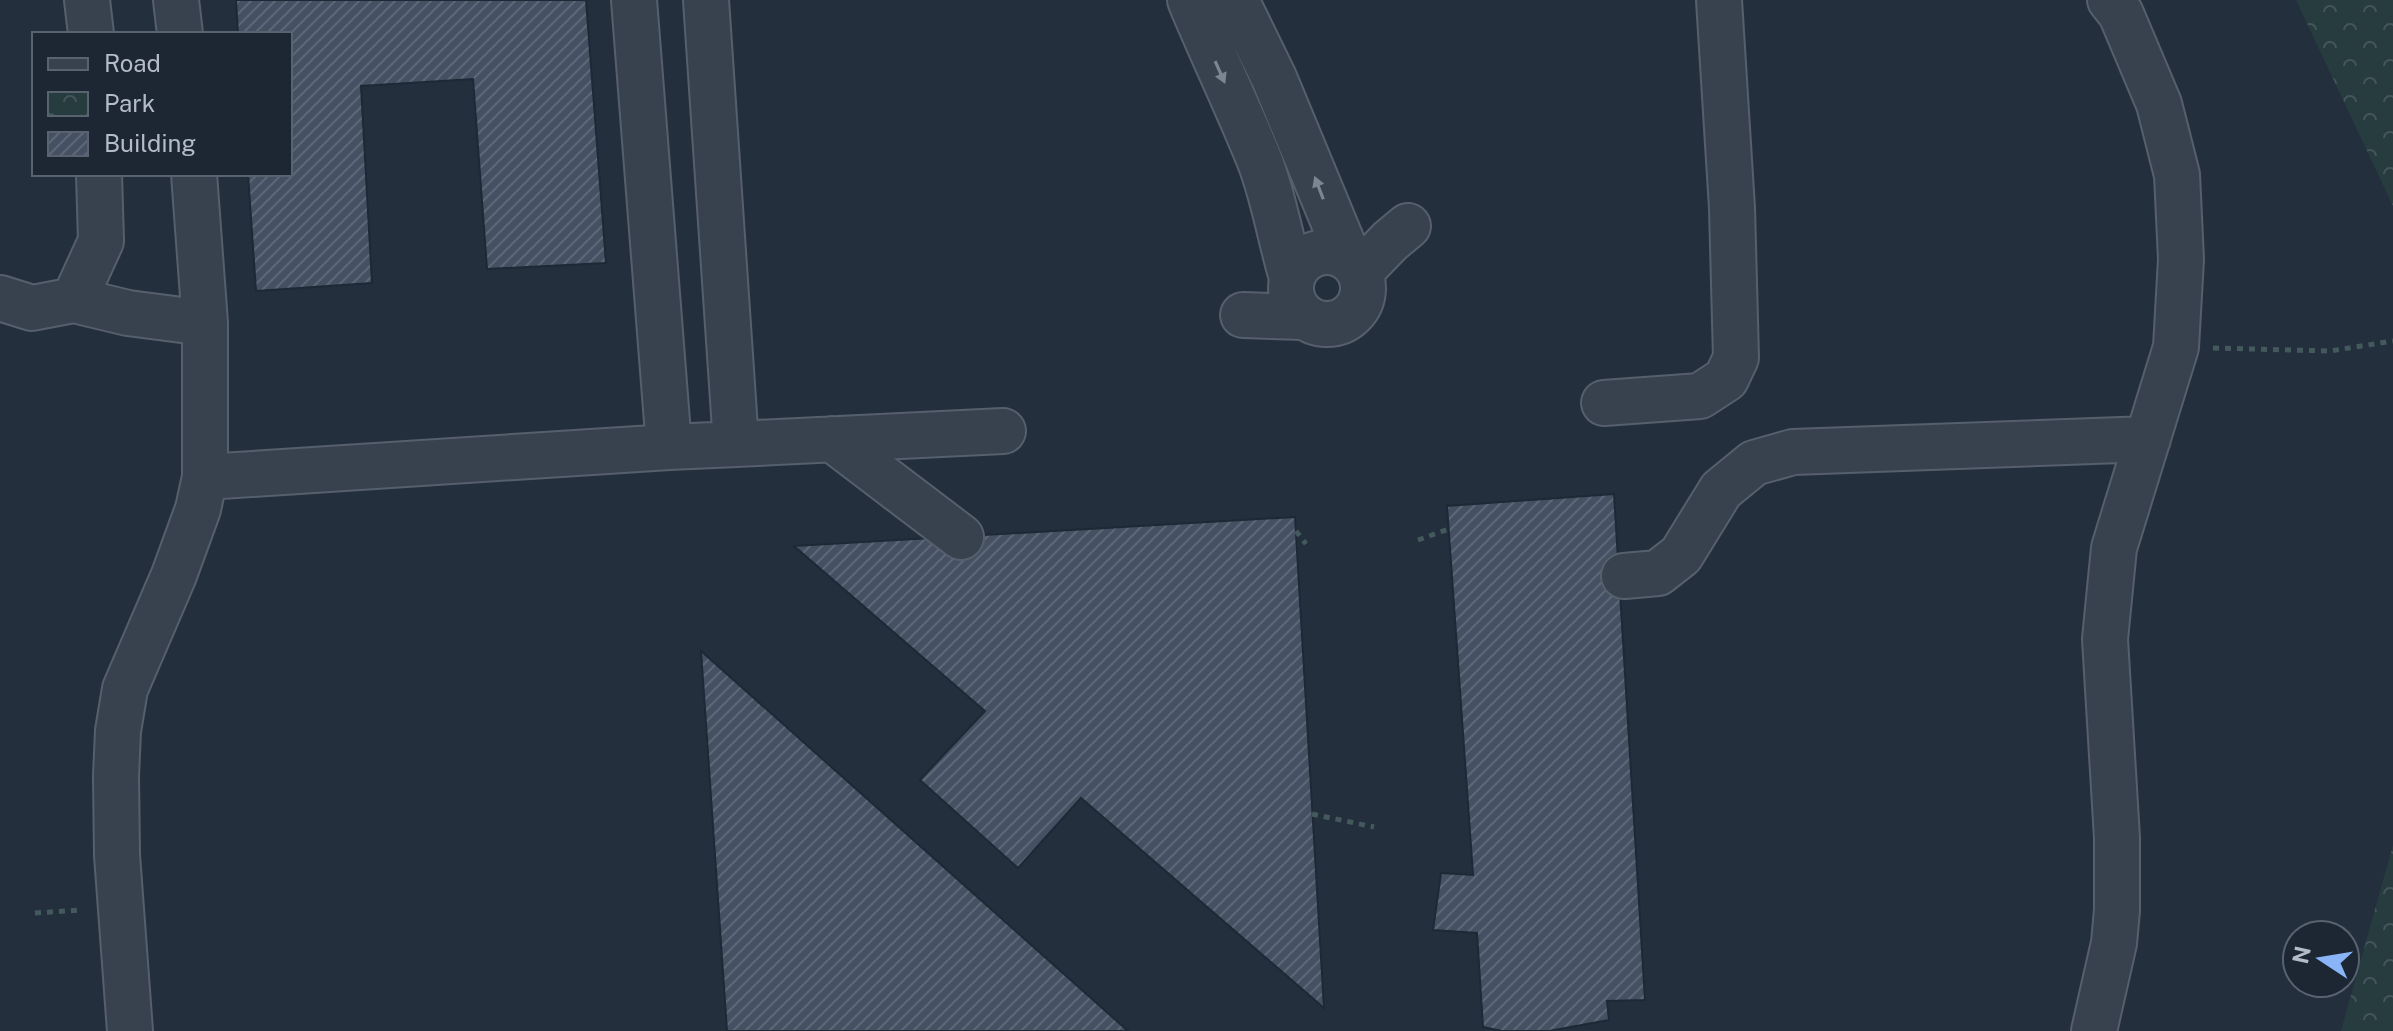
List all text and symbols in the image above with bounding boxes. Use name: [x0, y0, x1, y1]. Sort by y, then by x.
legend: [32, 32, 292, 176]
text: Road: [104, 49, 161, 77]
one-way arrow: [1214, 60, 1227, 83]
text: Park: [104, 89, 155, 117]
text: Building: [104, 129, 196, 157]
one-way arrow: [1312, 176, 1325, 200]
north arrow: [2281, 919, 2361, 999]
text: N: [2287, 944, 2316, 966]

